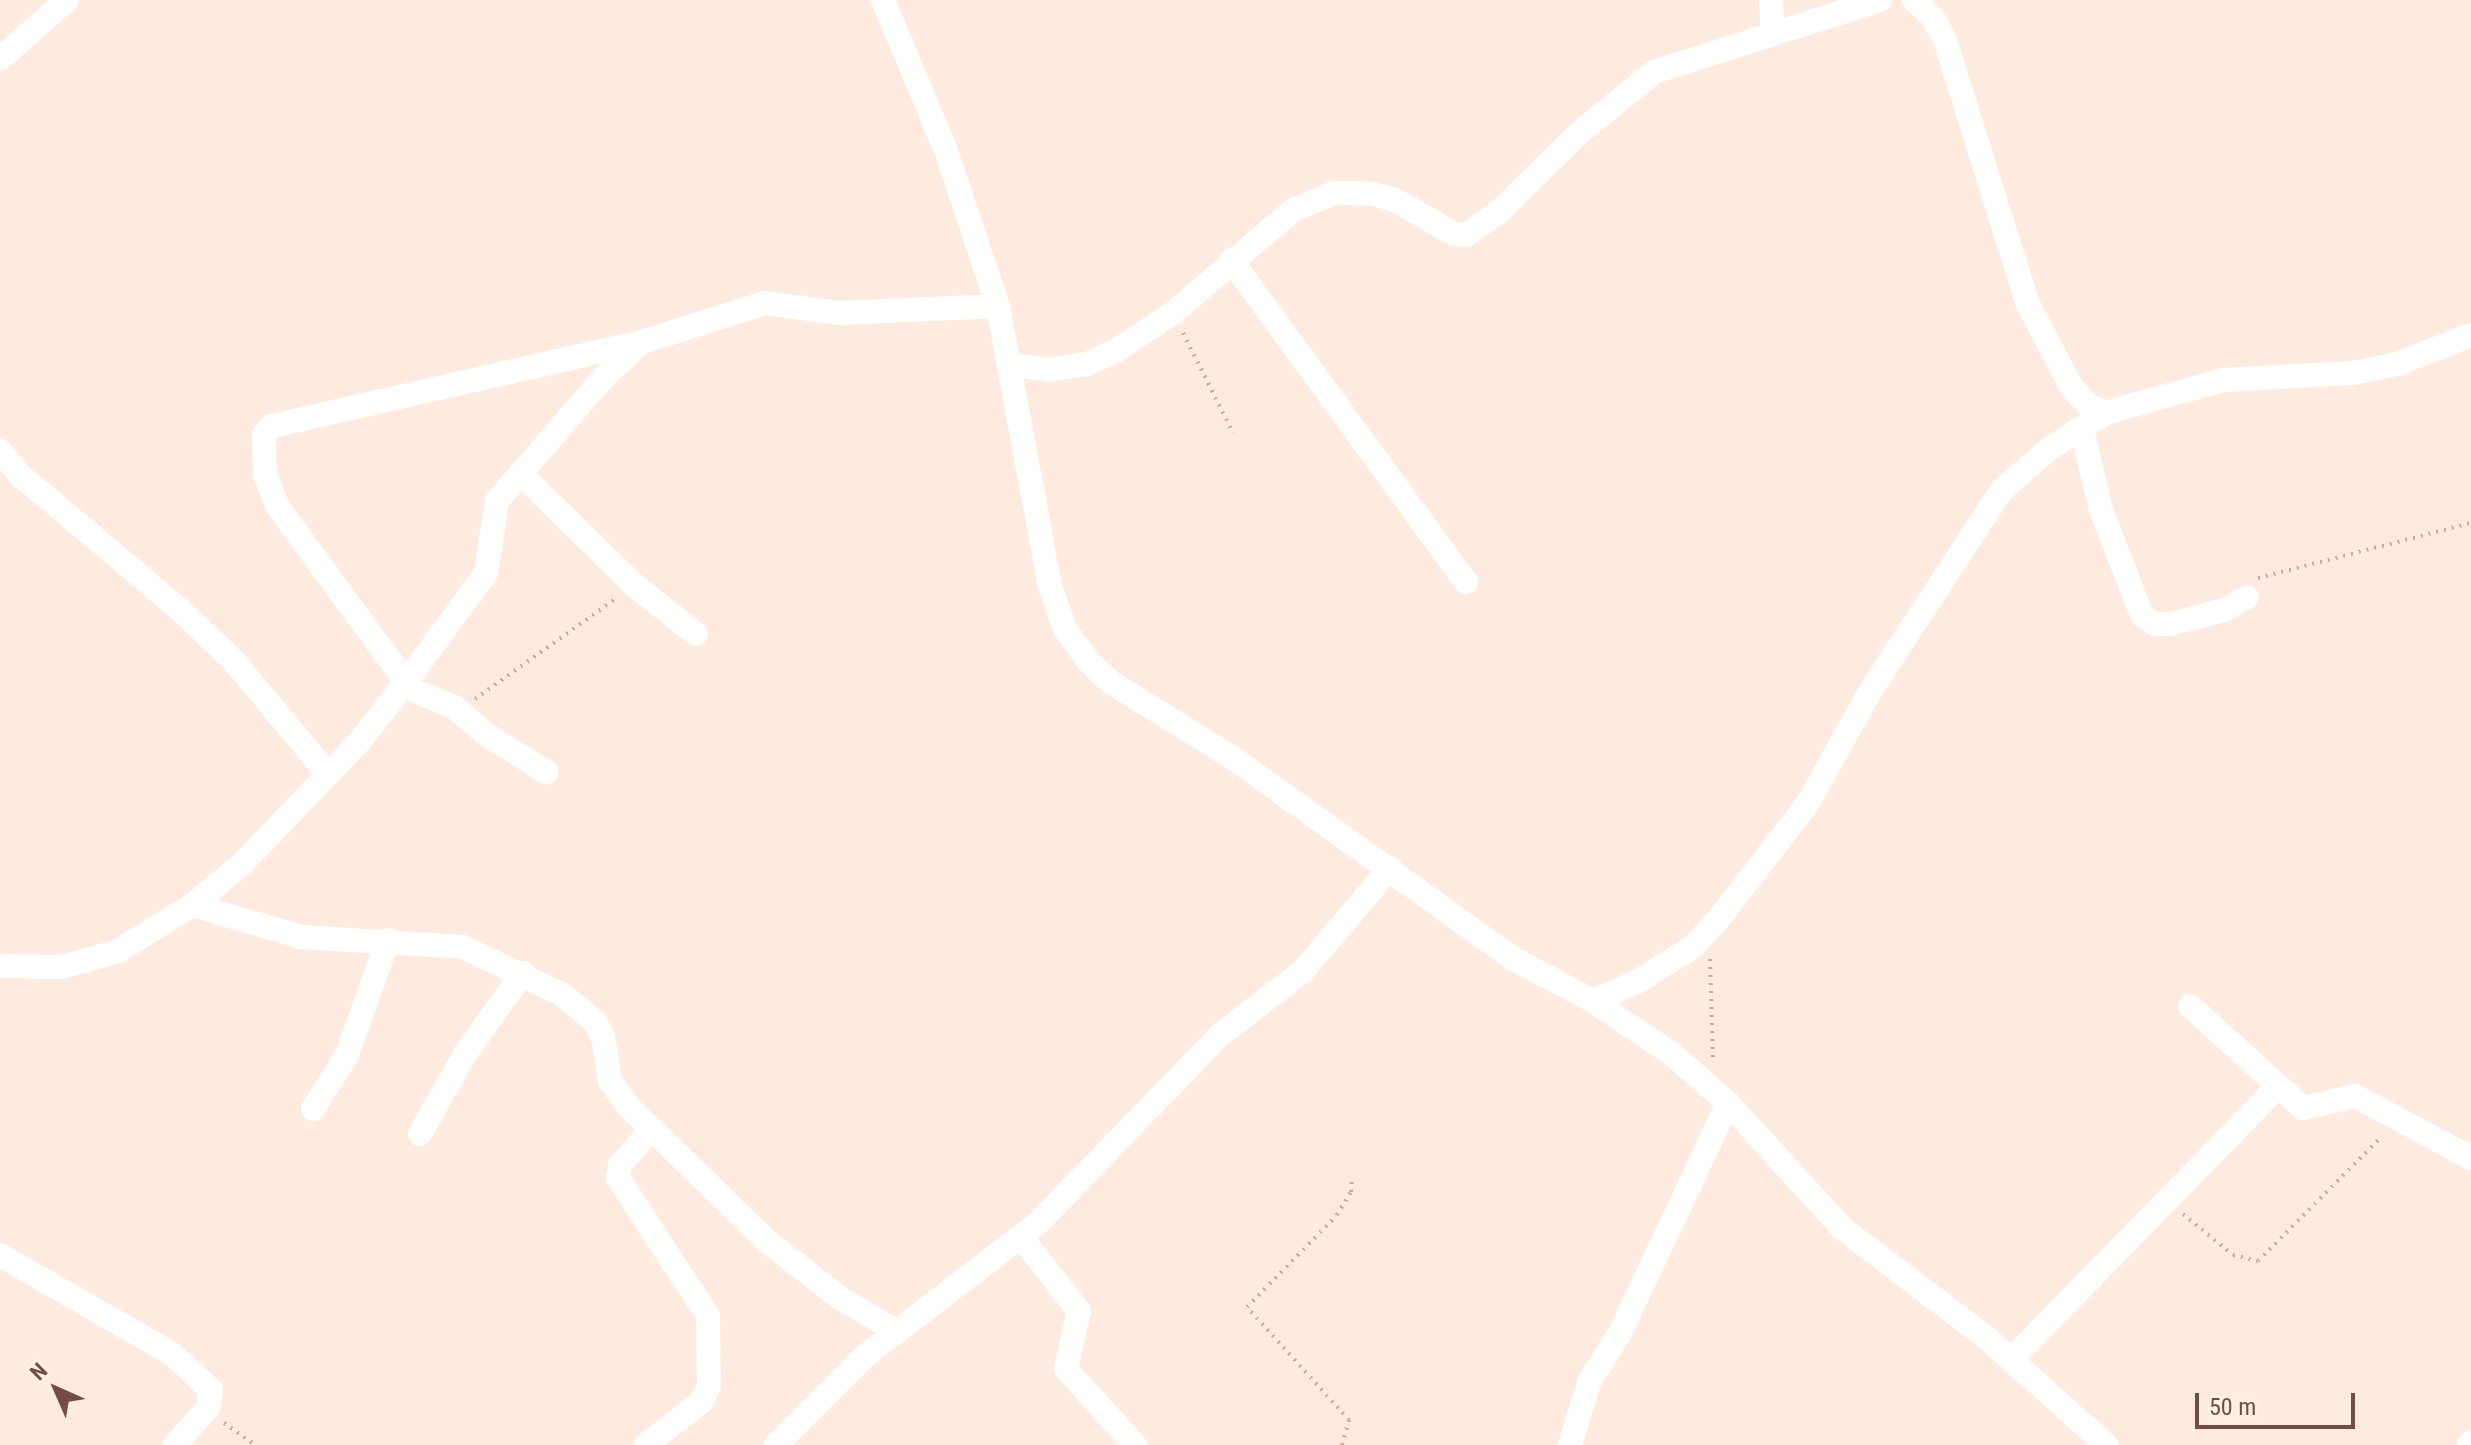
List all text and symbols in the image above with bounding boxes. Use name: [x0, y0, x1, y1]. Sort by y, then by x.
north arrow: [16, 1349, 96, 1429]
text: N: [25, 1358, 52, 1385]
scale bar: [2199, 1377, 2359, 1427]
text: 50 m: [2209, 1393, 2256, 1421]

